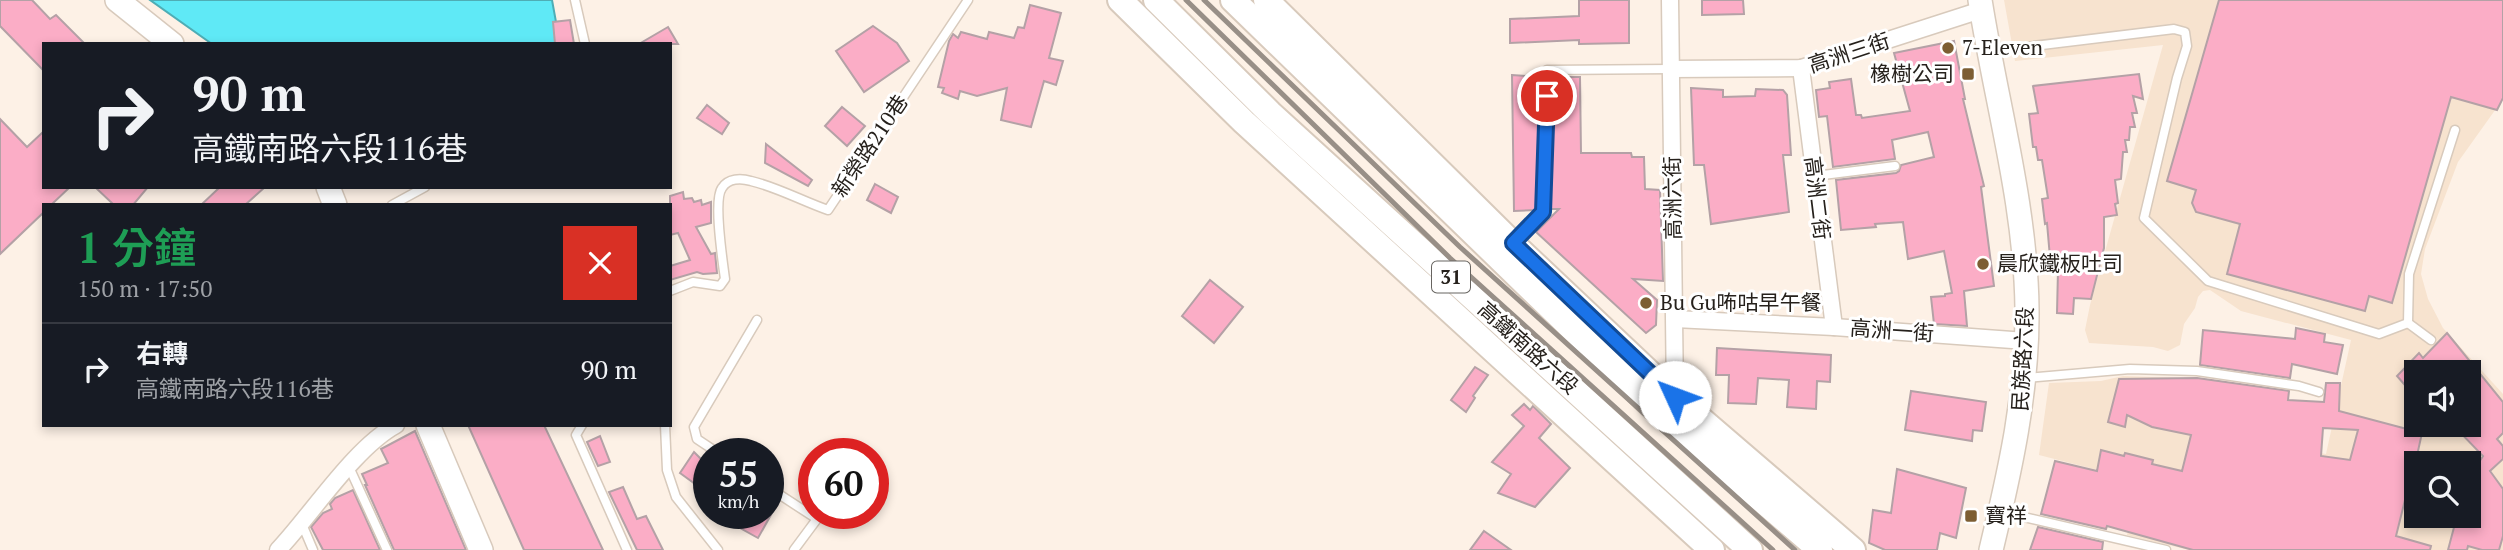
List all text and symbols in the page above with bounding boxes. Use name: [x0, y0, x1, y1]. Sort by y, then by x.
street label: 高洲三街: [1804, 26, 1893, 78]
place label: 7-Eleven: [1962, 33, 2044, 61]
marker: 7-Eleven: [1940, 40, 1956, 56]
place label: 橡樹公司: [1870, 59, 1954, 87]
text: 90 m: [192, 60, 306, 125]
pin: [1517, 66, 1577, 126]
marker: 橡樹公司: [1960, 66, 1976, 82]
icon: right: [77, 70, 168, 161]
icon: arrive: [1528, 77, 1566, 115]
street label: 新榮路210巷: [825, 89, 914, 202]
text: 高鐵南路六段116巷: [192, 127, 467, 169]
street label: 高洲二街: [1799, 154, 1837, 241]
street label: 高洲六街: [1657, 156, 1687, 240]
text: 1 分鐘: [77, 219, 196, 275]
button: close: [563, 226, 637, 300]
place label: 晨欣鐵板吐司: [1997, 249, 2123, 277]
marker: 晨欣鐵板吐司: [1975, 256, 1991, 272]
road number: 31: [1432, 262, 1470, 292]
text: 150 m · 17:50: [77, 273, 212, 304]
place label: Bu Gu咘咕早午餐: [1660, 288, 1822, 316]
street label: 高鐵南路六段: [1472, 295, 1585, 400]
marker: Bu Gu咘咕早午餐: [1638, 295, 1654, 311]
street label: 民族路六段: [2005, 306, 2039, 412]
street label: 高洲一街: [1849, 313, 1935, 347]
text: 右轉: [136, 336, 188, 370]
icon: right: [77, 350, 115, 388]
text: 90 m: [581, 352, 637, 386]
position arrow: [1638, 360, 1712, 434]
map controls: [2404, 360, 2481, 528]
button: sound: [2404, 360, 2481, 437]
text: 高鐵南路六段116巷: [136, 373, 334, 404]
speed limit sign: 60: [798, 438, 889, 529]
text: 55: [719, 451, 758, 497]
button: search: [2404, 451, 2481, 528]
text: km/h: [718, 489, 759, 513]
place label: 寶祥: [1985, 501, 2027, 529]
marker: 寶祥: [1963, 508, 1979, 524]

